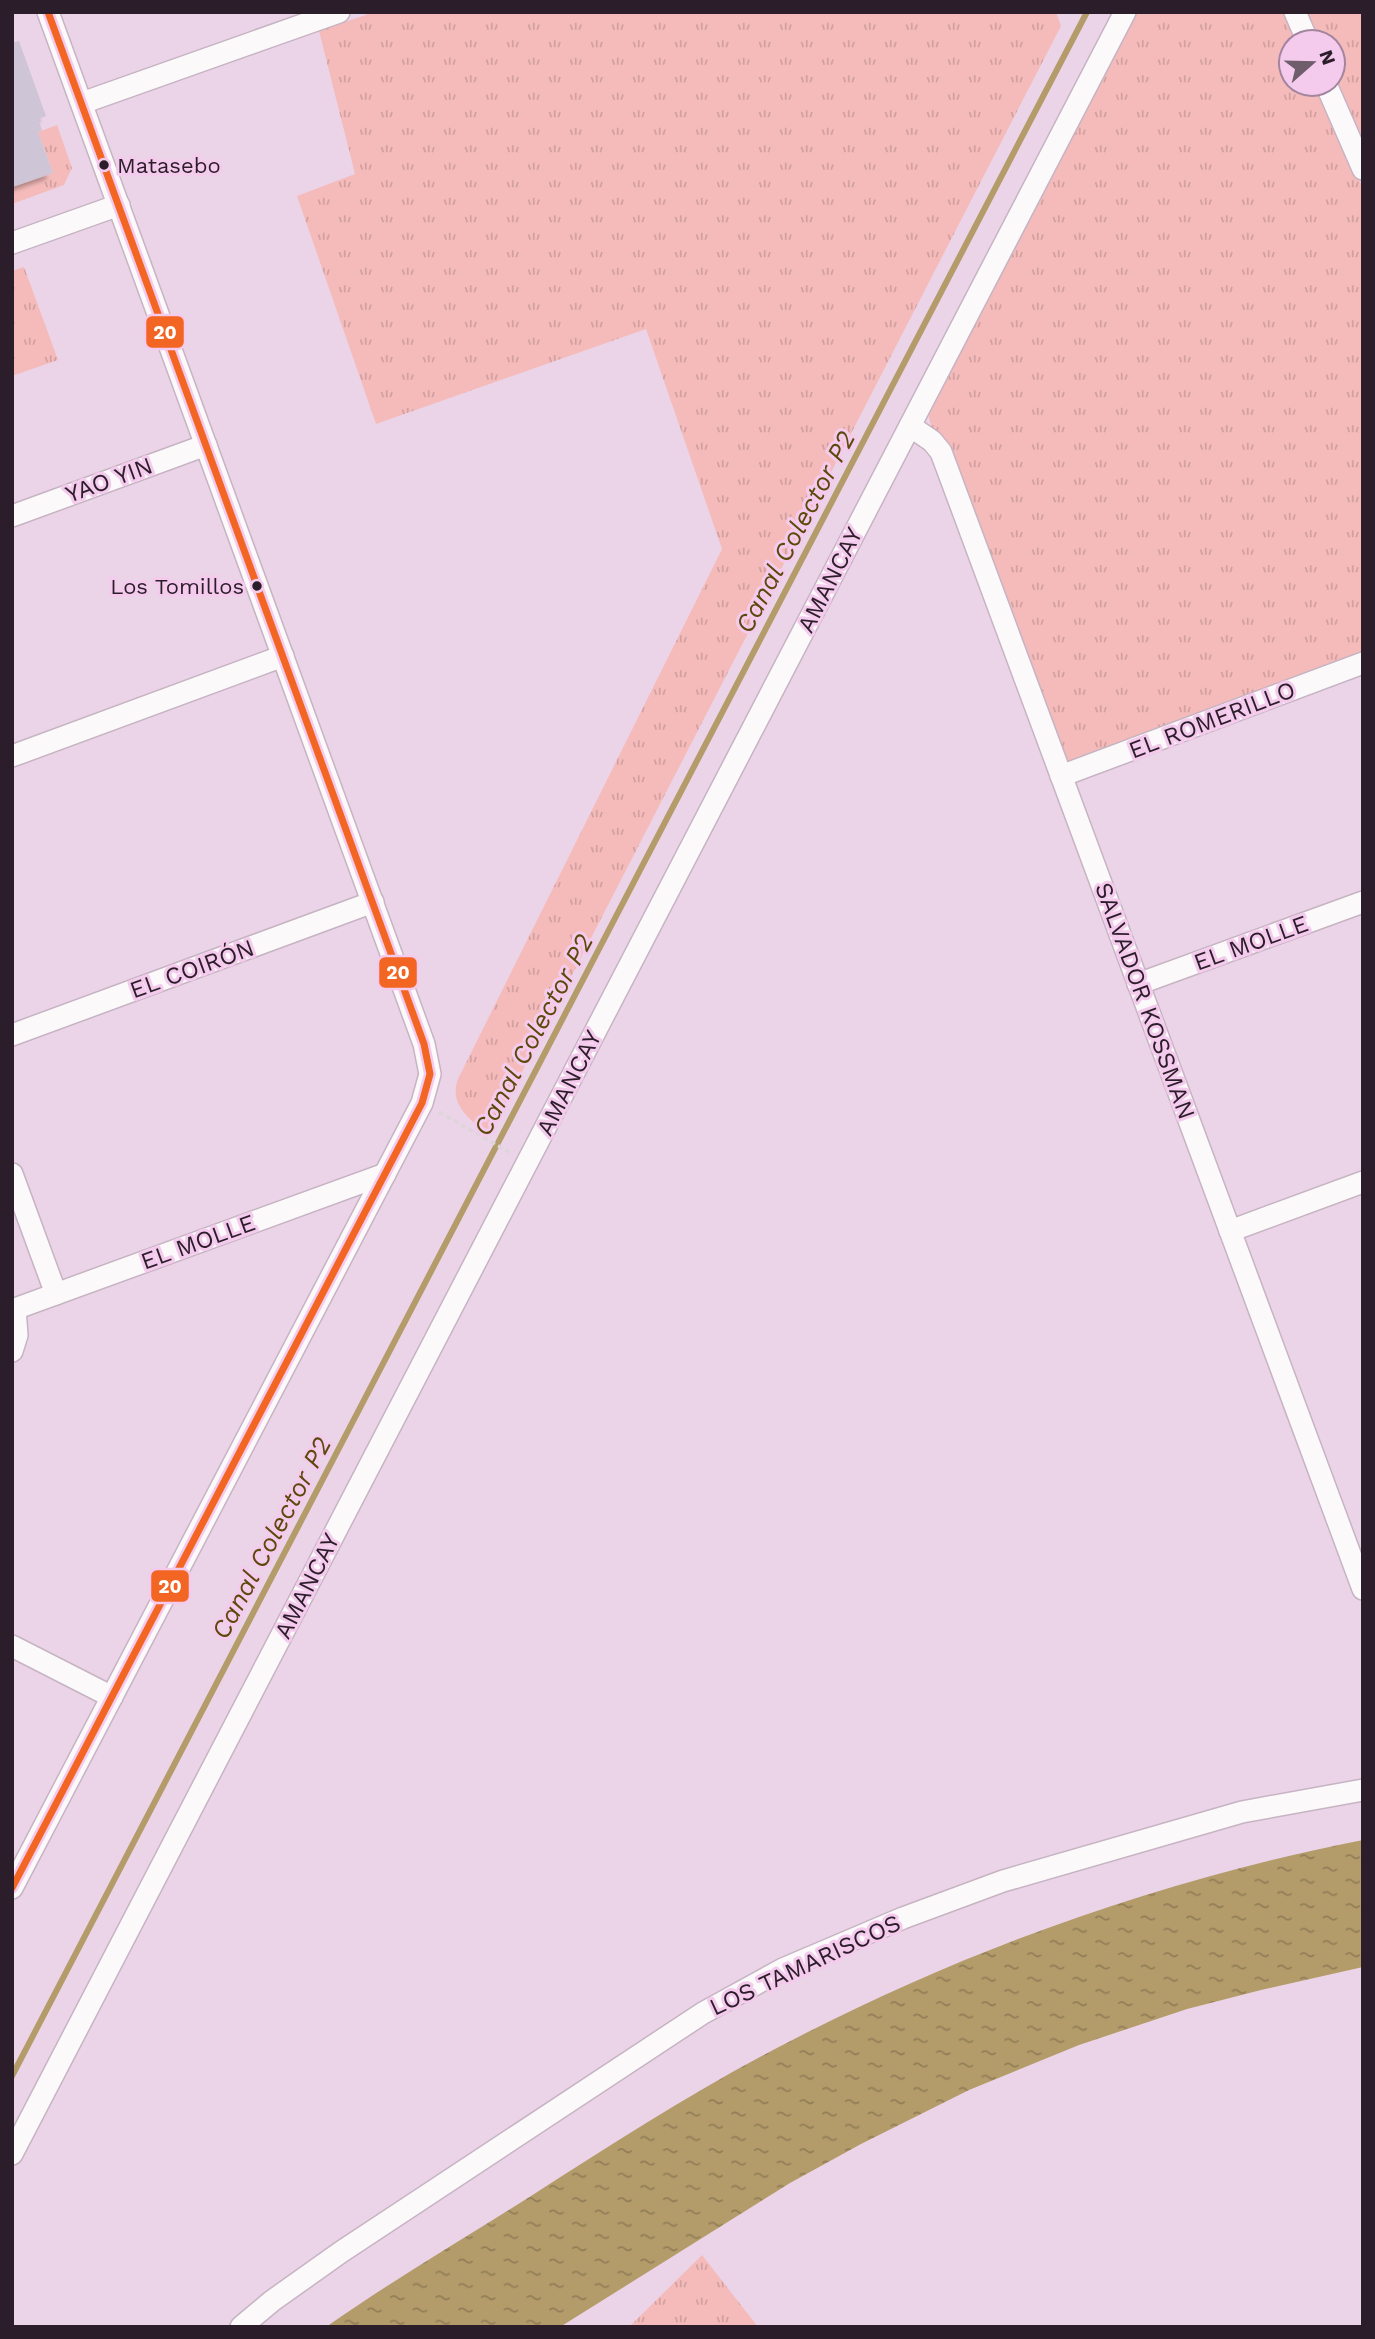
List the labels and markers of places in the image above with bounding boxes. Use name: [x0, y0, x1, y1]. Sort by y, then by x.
place label: Matasebo: [117, 153, 221, 178]
marker: Matasebo: [97, 158, 111, 172]
place label: Los Tomillos: [110, 574, 244, 599]
marker: Los Tomillos: [250, 579, 264, 593]

